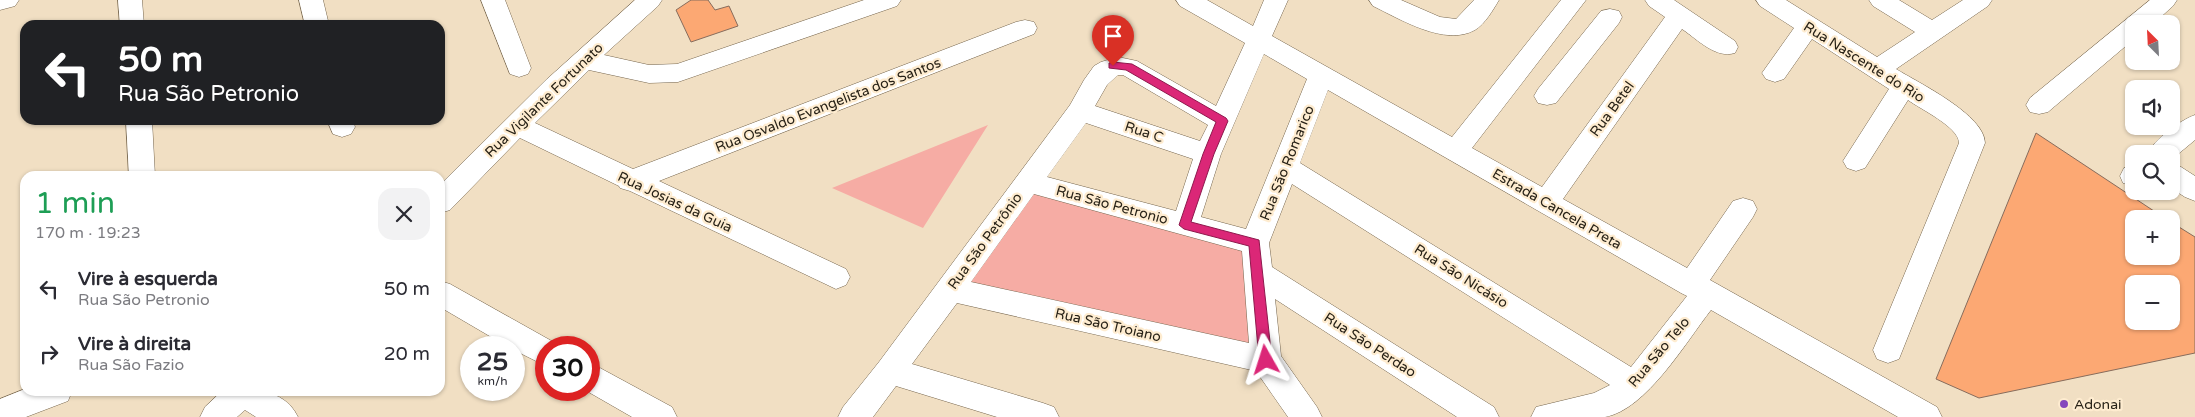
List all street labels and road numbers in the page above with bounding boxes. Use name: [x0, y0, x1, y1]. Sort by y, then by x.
street label: Rua Nascente do Rio: [1800, 18, 1928, 106]
street label: Rua Vigilante Fortunato: [481, 39, 607, 161]
street label: Rua Osvaldo Evangelista dos Santos: [713, 54, 943, 156]
street label: Rua Betel: [1586, 78, 1638, 140]
street label: Rua São Romarico: [1256, 103, 1318, 223]
street label: Rua C: [1122, 118, 1166, 146]
street label: Estrada Cancela Preta: [1489, 165, 1625, 253]
street label: Rua Josias da Guia: [615, 168, 735, 236]
street label: Rua São Petronio: [1054, 182, 1170, 228]
street label: Rua São Petrônio: [944, 189, 1026, 293]
street label: Rua São Nicásio: [1411, 240, 1511, 312]
street label: Rua São Troiano: [1053, 305, 1163, 345]
street label: Rua São Perdao: [1321, 309, 1419, 381]
street label: Rua São Telo: [1625, 314, 1693, 390]

